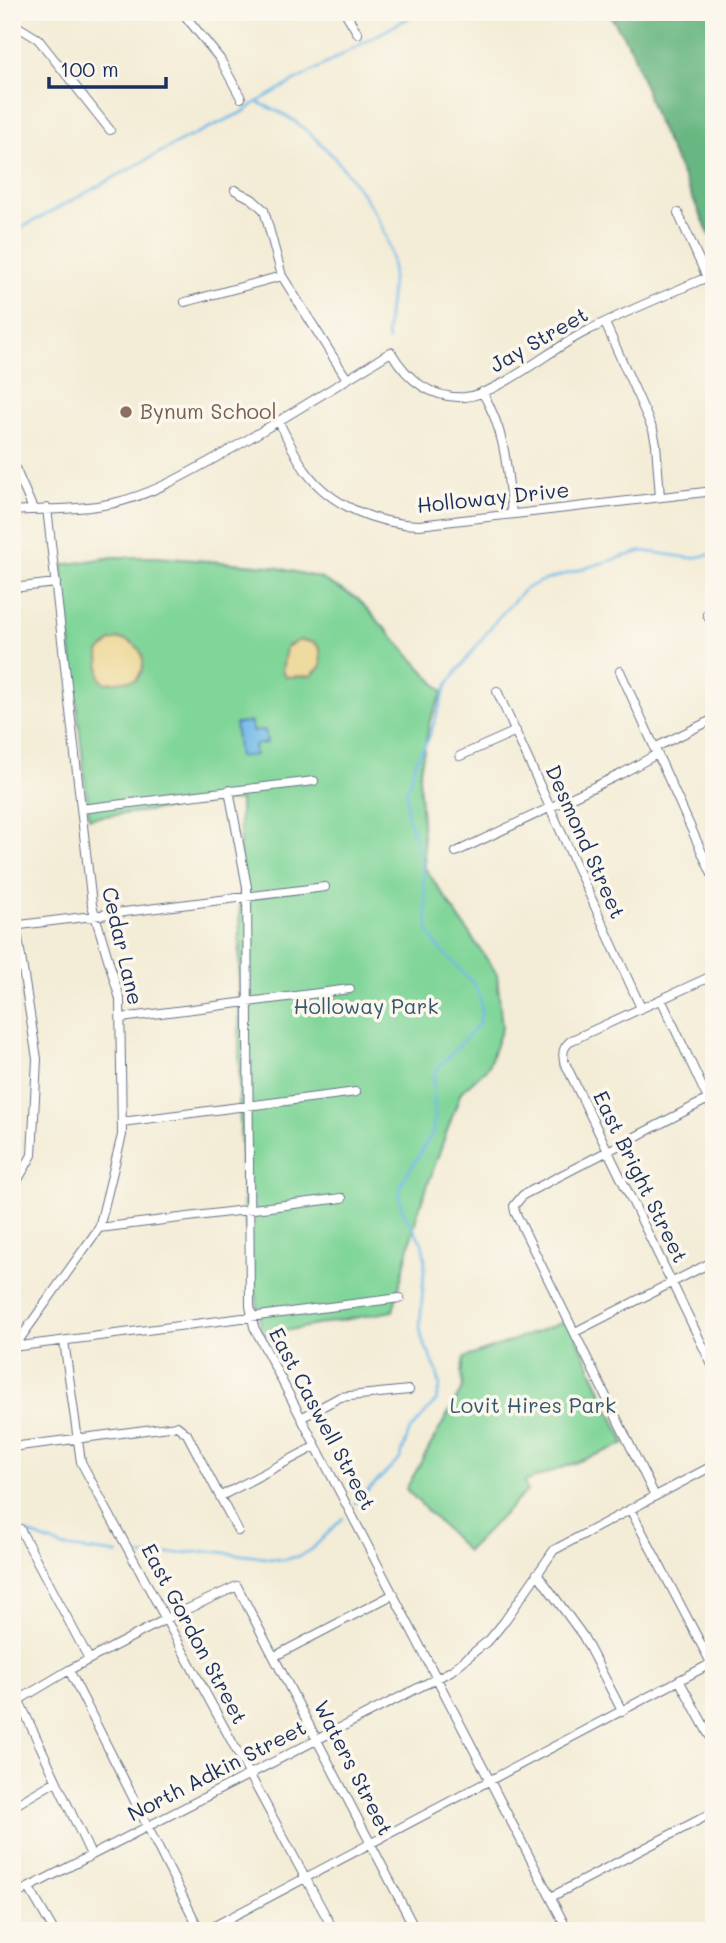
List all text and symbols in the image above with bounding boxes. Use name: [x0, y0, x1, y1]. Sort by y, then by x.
scale bar: [49, 46, 166, 90]
text: 100 m: [60, 55, 119, 82]
street label: Jay Street: [484, 300, 592, 378]
place label: Bynum School: [140, 397, 277, 424]
marker: Bynum School: [118, 404, 134, 420]
street label: Holloway Drive: [415, 475, 570, 518]
street label: Desmond Street: [540, 760, 632, 922]
street label: Cedar Lane: [97, 884, 150, 1007]
park label: Holloway Park: [293, 992, 439, 1019]
street label: East Bright Street: [588, 1086, 695, 1267]
street label: East Caswell Street: [264, 1322, 383, 1514]
park label: Lovit Hires Park: [450, 1391, 616, 1418]
street label: East Gordon Street: [136, 1538, 254, 1728]
street label: Waters Street: [309, 1695, 400, 1839]
street label: North Adkin Street: [122, 1713, 310, 1826]

